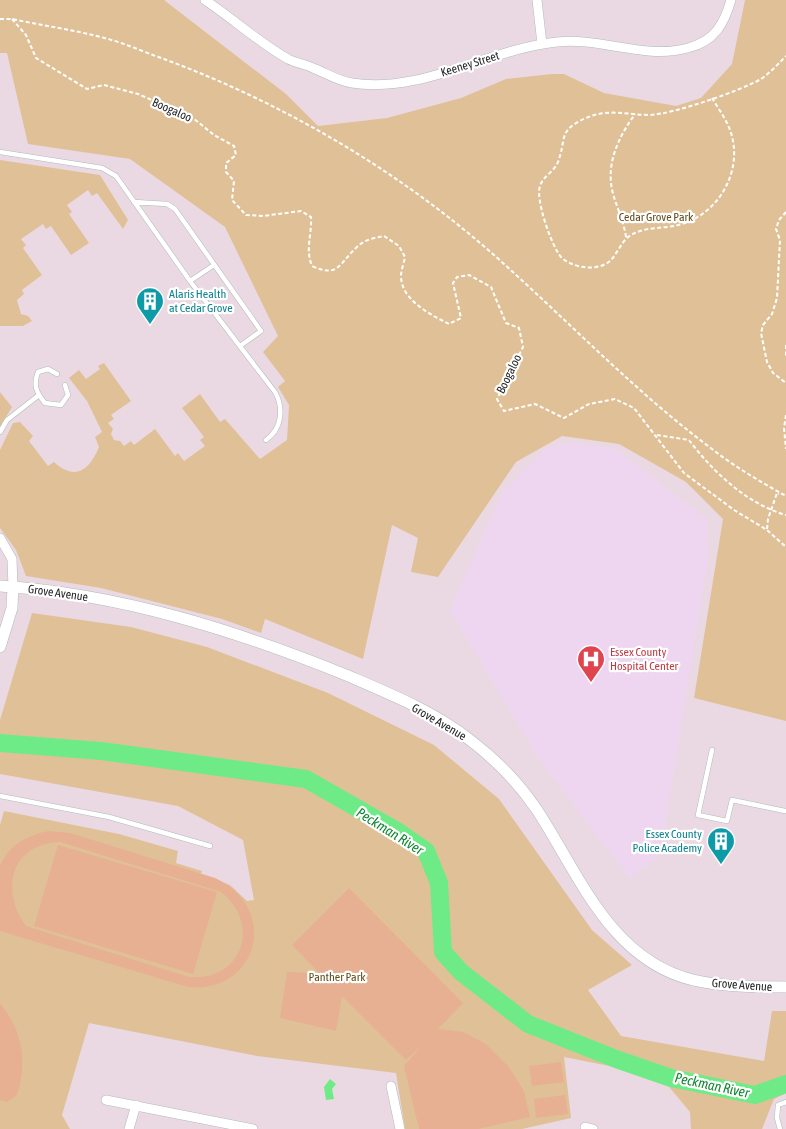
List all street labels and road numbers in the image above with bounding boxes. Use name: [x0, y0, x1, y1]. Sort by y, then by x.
street label: Keeney Street: [439, 48, 502, 80]
street label: Boogaloo: [150, 95, 194, 125]
street label: Boogaloo: [494, 352, 525, 396]
street label: Grove Avenue: [27, 582, 89, 604]
street label: Grove Avenue: [409, 701, 469, 743]
street label: Grove Avenue: [711, 976, 773, 994]

